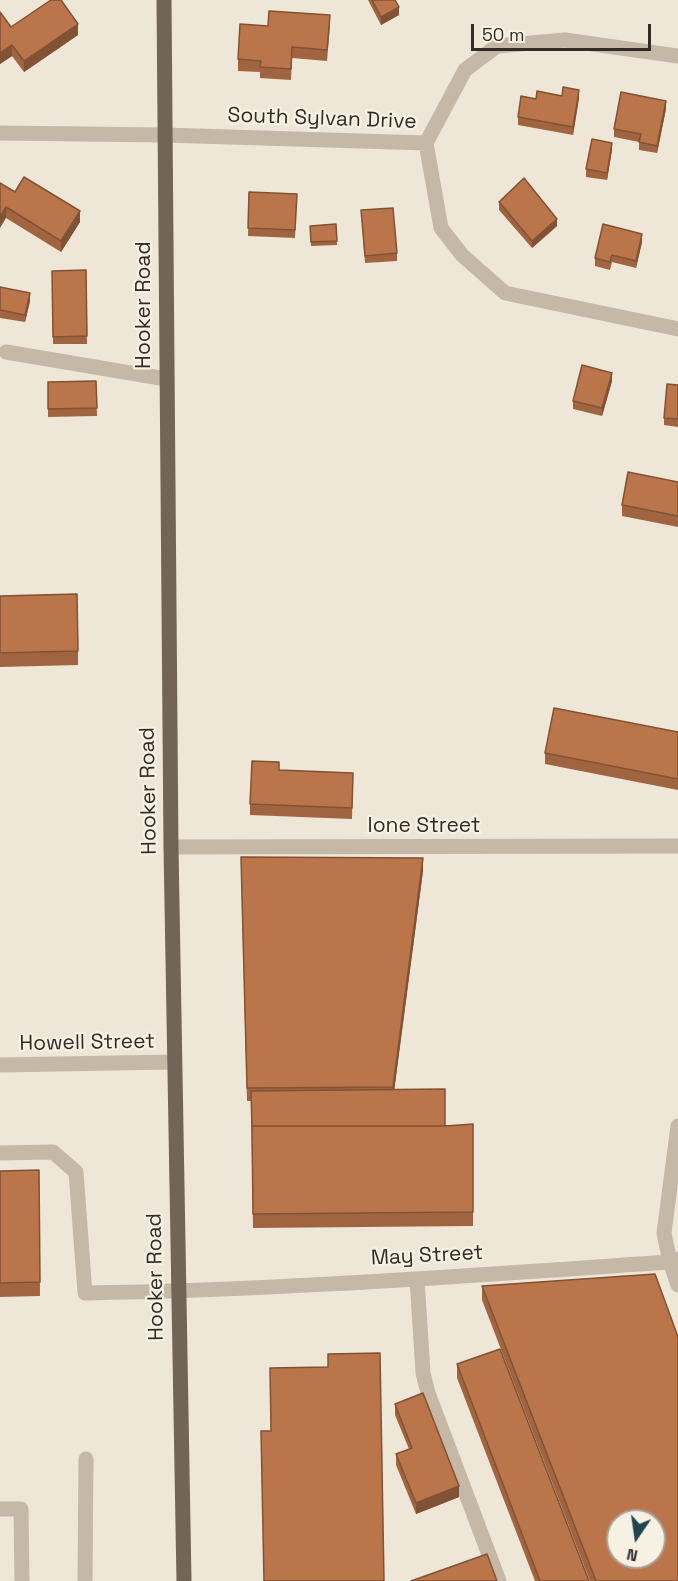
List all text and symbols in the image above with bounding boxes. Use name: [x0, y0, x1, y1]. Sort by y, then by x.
scale bar: [474, 12, 654, 50]
text: 50 m: [482, 23, 524, 46]
street label: South Sylvan Drive: [227, 103, 417, 135]
street label: Hooker Road: [131, 241, 157, 369]
street label: Hooker Road: [135, 727, 163, 855]
street label: Ione Street: [368, 813, 480, 839]
street label: Howell Street: [19, 1029, 155, 1057]
street label: Hooker Road: [142, 1213, 170, 1341]
street label: May Street: [370, 1240, 484, 1272]
north arrow: [606, 1509, 666, 1569]
text: N: [625, 1544, 640, 1567]

